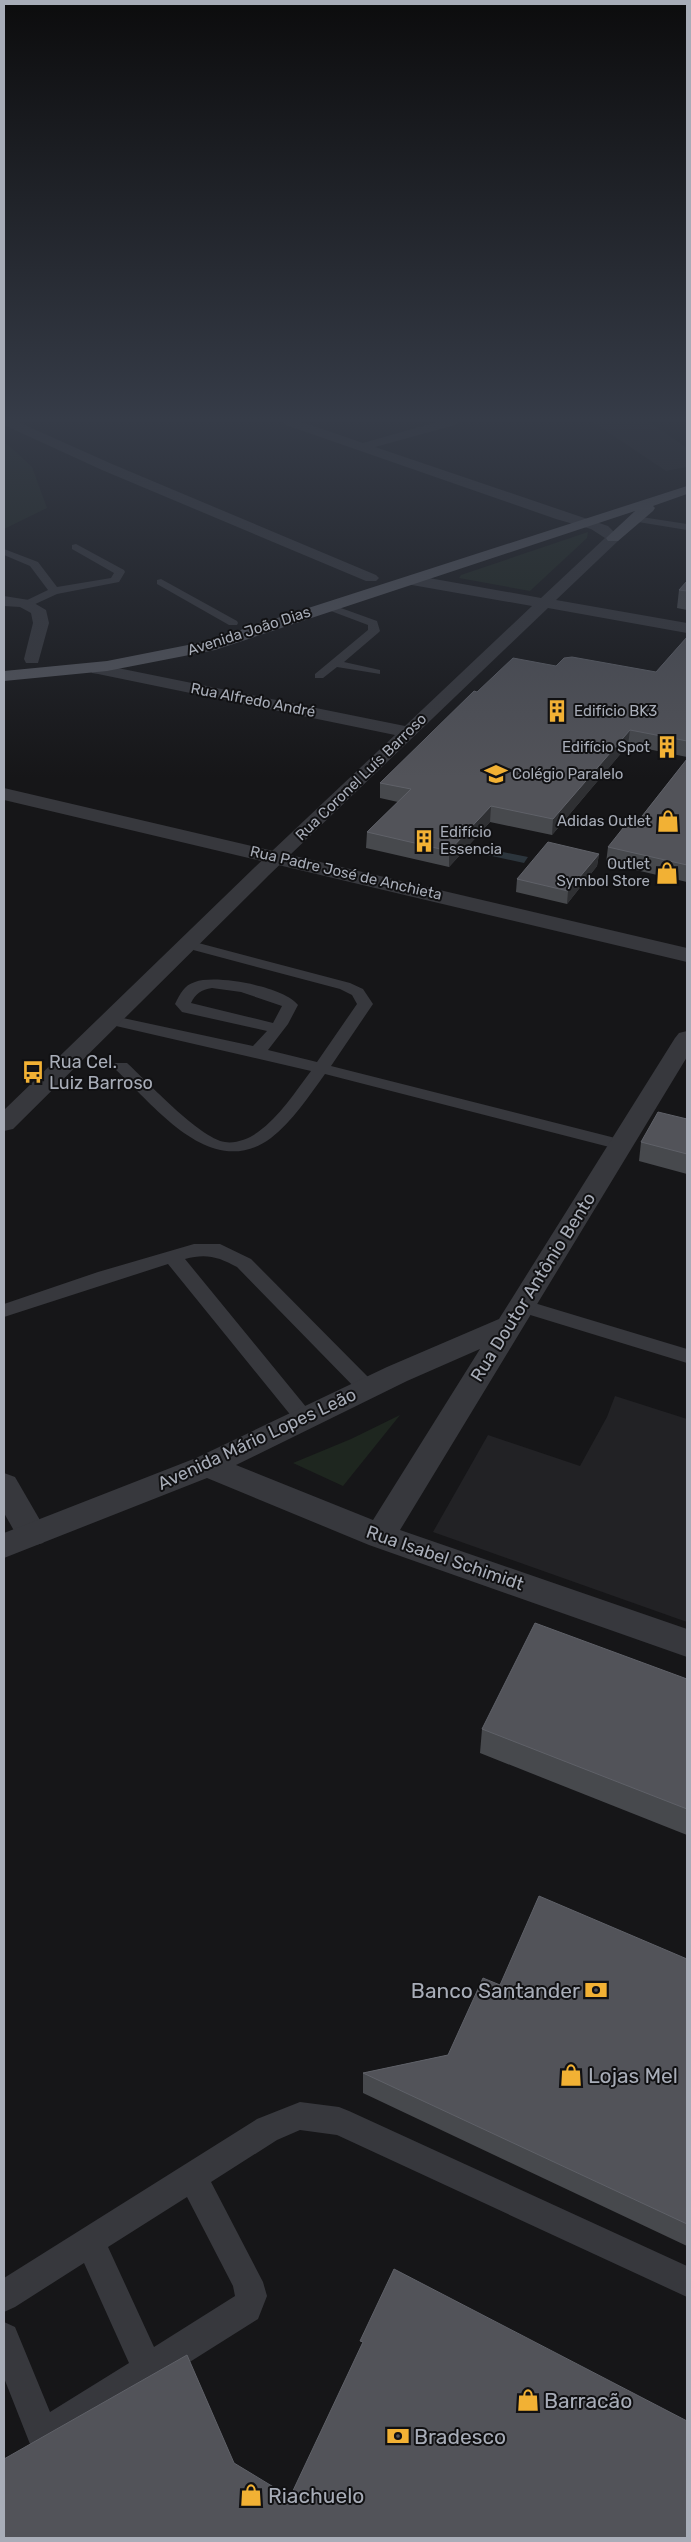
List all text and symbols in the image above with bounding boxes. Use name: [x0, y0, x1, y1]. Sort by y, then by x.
street label: Avenida João Dias: [185, 603, 313, 659]
street label: Rua Alfredo André: [189, 679, 317, 721]
building icon: Edifício BK3: [544, 698, 570, 724]
place label: Edifício BK3: [574, 702, 657, 720]
street label: Rua Coronel Luís Barroso: [292, 710, 430, 844]
building icon: Edifício Spot: [654, 734, 680, 760]
place label: Edifício Spot: [562, 738, 650, 756]
school or university icon: Colégio Paralelo: [483, 761, 509, 787]
place label: Colégio Paralelo: [512, 765, 623, 783]
shop icon: Adidas Outlet: [655, 808, 681, 834]
place label: Adidas Outlet: [557, 812, 651, 830]
place label: Edifício Essencia: [440, 823, 502, 858]
building icon: Edifício Essencia: [411, 828, 437, 854]
street label: Rua Padre José de Anchieta: [248, 842, 444, 904]
place label: Outlet Symbol Store: [556, 855, 650, 890]
shop icon: Outlet Symbol Store: [654, 860, 680, 886]
place label: Rua Cel. Luiz Barroso: [49, 1051, 153, 1094]
bus stop icon: Rua Cel. Luiz Barroso: [20, 1059, 46, 1085]
street label: Rua Doutor Antônio Bento: [466, 1188, 600, 1386]
street label: Avenida Mário Lopes Leão: [154, 1383, 360, 1495]
street label: Rua Isabel Schimidt: [363, 1521, 527, 1595]
bank icon: Banco Santander: [583, 1977, 609, 2003]
place label: Banco Santander: [411, 1978, 580, 2003]
shop icon: Lojas Mel: [558, 2062, 584, 2088]
place label: Lojas Mel: [588, 2063, 678, 2088]
shop icon: Barracão: [515, 2387, 541, 2413]
place label: Barracão: [544, 2388, 632, 2413]
bank icon: Bradesco: [385, 2423, 411, 2449]
place label: Bradesco: [414, 2424, 506, 2449]
shop icon: Riachuelo: [238, 2482, 264, 2508]
place label: Riachuelo: [268, 2483, 364, 2508]

